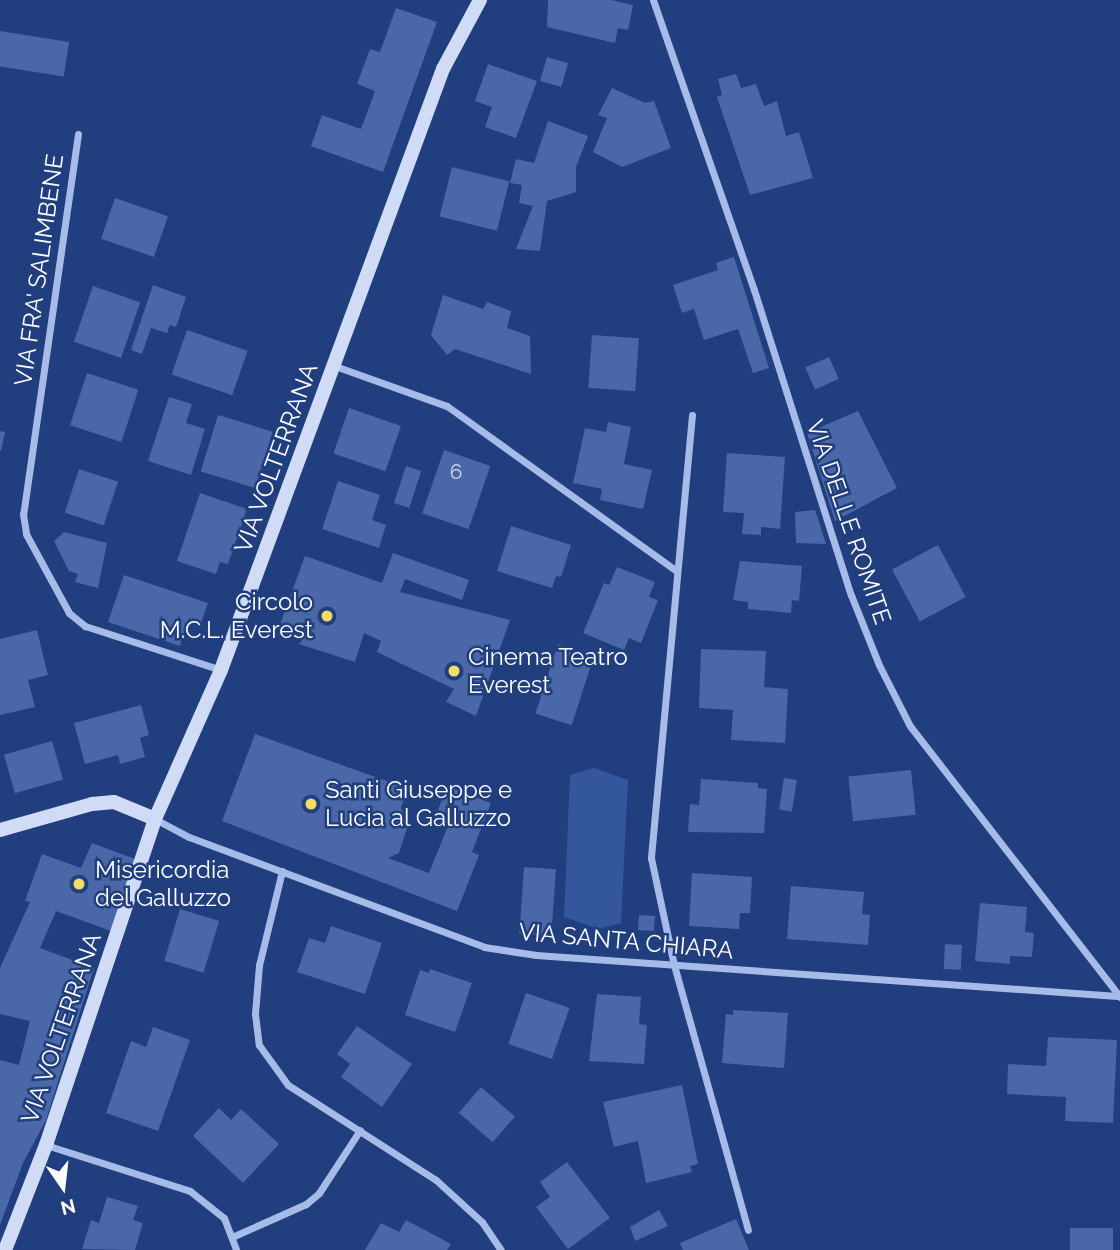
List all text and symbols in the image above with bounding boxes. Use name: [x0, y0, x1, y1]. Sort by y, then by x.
street label: VIA FRA' SALIMBENE: [8, 152, 70, 388]
street label: VIA VOLTERRANA: [228, 359, 324, 557]
street label: VIA DELLE ROMITE: [800, 416, 898, 628]
house number: 6: [450, 459, 462, 485]
place label: Circolo M.C.L. Everest: [160, 588, 313, 644]
marker: Circolo M.C.L. Everest: [319, 608, 335, 624]
place label: Cinema Teatro Everest: [468, 643, 628, 699]
marker: Cinema Teatro Everest: [446, 663, 462, 679]
place label: Santi Giuseppe e Lucia al Galluzzo: [325, 776, 512, 832]
marker: Santi Giuseppe e Lucia al Galluzzo: [303, 796, 319, 812]
place label: Misericordia del Galluzzo: [95, 856, 232, 912]
marker: Misericordia del Galluzzo: [69, 874, 89, 894]
street label: VIA SANTA CHIARA: [517, 917, 735, 965]
street label: VIA VOLTERRANA: [15, 928, 107, 1128]
north arrow: [28, 1152, 98, 1222]
text: N: [58, 1195, 78, 1220]

